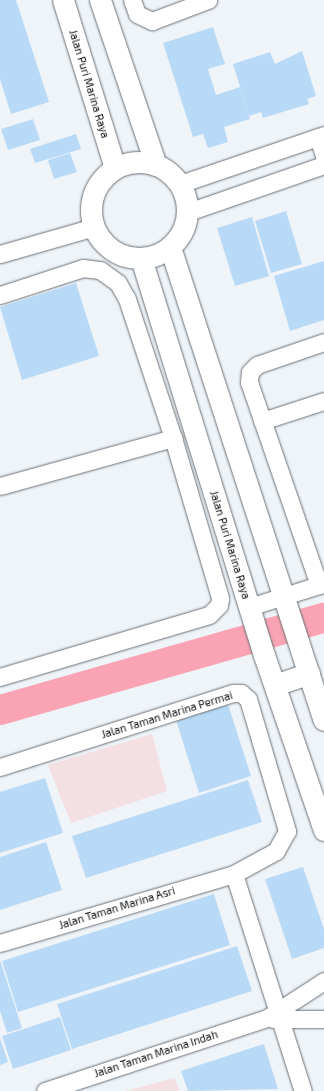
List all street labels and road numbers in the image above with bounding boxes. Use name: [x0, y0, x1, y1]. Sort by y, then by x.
street label: Jalan Puri Marina Raya: [66, 28, 112, 140]
street label: Jalan Puri Marina Raya: [207, 489, 253, 601]
street label: Jalan Taman Marina Permai: [100, 689, 234, 741]
street label: Jalan Taman Marina Asri: [57, 884, 177, 932]
street label: Jalan Taman Marina Indah: [92, 1028, 220, 1080]

